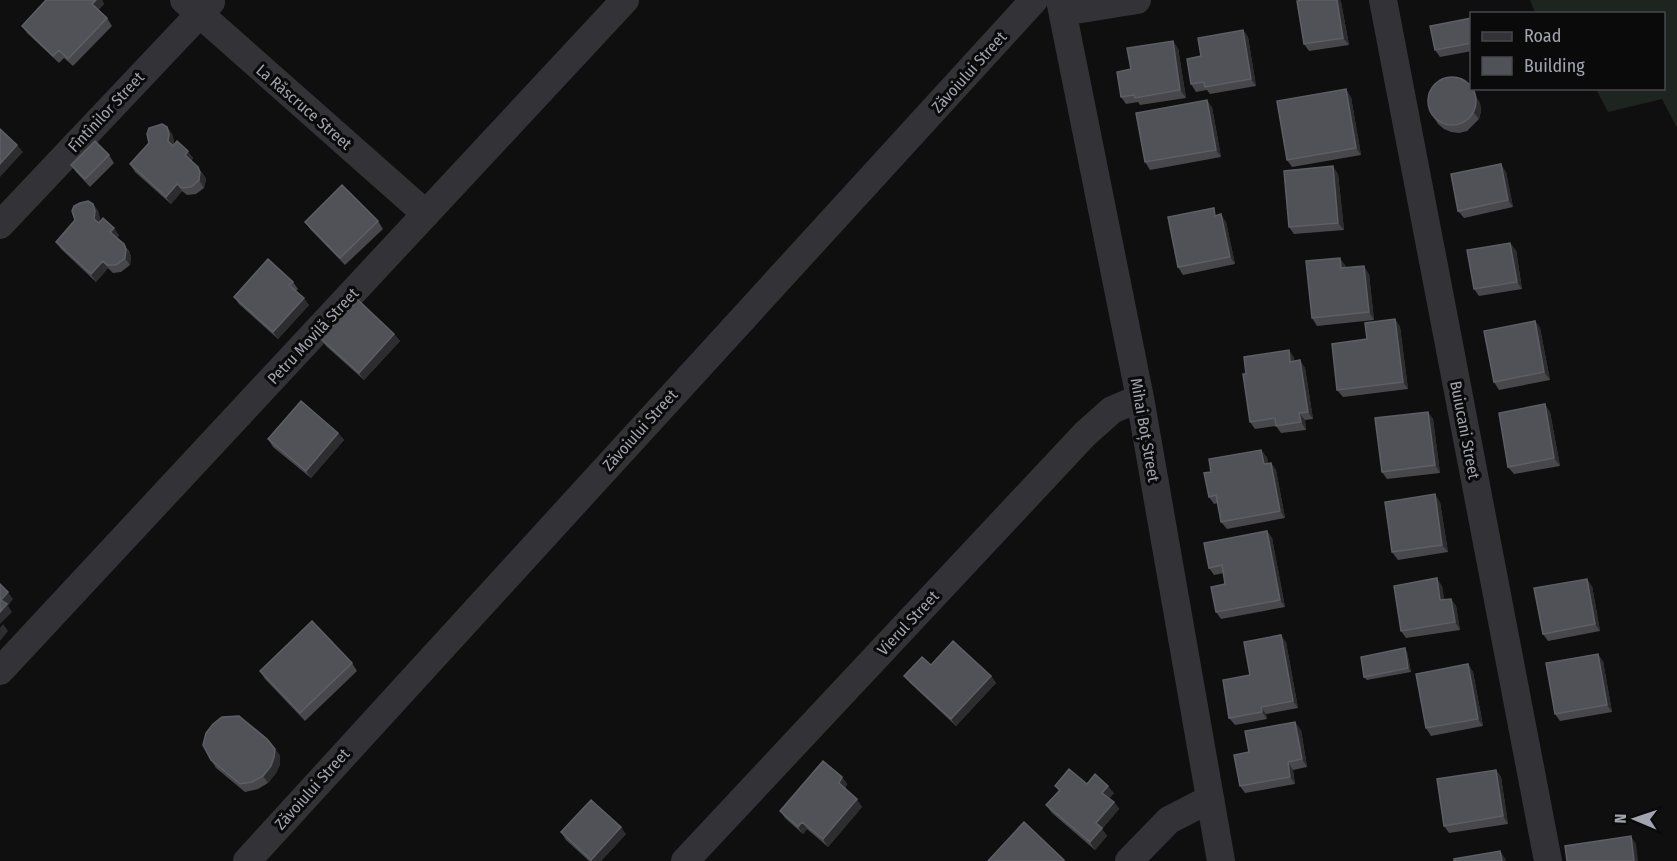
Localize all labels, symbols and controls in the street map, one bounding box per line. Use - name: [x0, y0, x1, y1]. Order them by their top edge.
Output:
- legend: [1470, 12, 1665, 90]
- text: Road: [1524, 25, 1561, 47]
- street label: Zăvoiului Street: [928, 27, 1011, 116]
- text: Building: [1524, 55, 1585, 77]
- street label: La Răscruce Street: [252, 60, 356, 154]
- street label: Fîntînilor Street: [64, 67, 148, 156]
- street label: Petru Movilă Street: [264, 283, 363, 388]
- street label: Mihai Boț Street: [1126, 377, 1164, 484]
- street label: Buiucani Street: [1446, 379, 1484, 481]
- street label: Zăvoiului Street: [599, 385, 682, 474]
- street label: Vierul Street: [873, 586, 943, 659]
- street label: Zăvoiului Street: [271, 744, 354, 833]
- north arrow: [1605, 789, 1665, 849]
- text: N: [1611, 813, 1630, 824]

